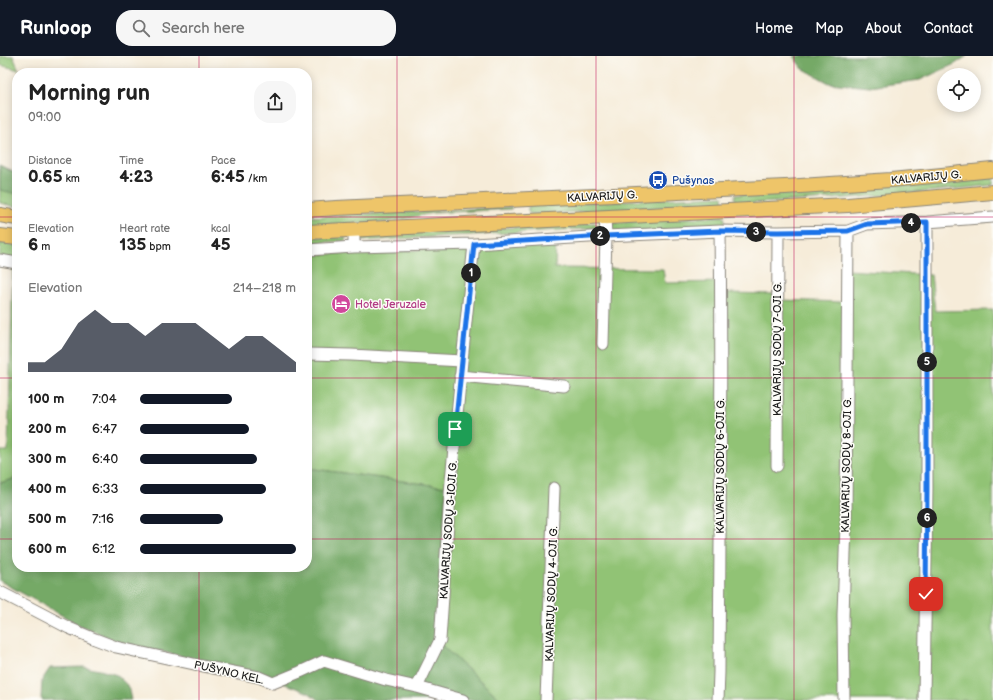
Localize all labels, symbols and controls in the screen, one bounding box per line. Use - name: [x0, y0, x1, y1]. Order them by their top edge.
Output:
- search box: [116, 10, 396, 46]
- text: Runloop: [20, 17, 92, 40]
- icon: search: [130, 17, 152, 39]
- text: Search here: [162, 19, 245, 38]
- text: Home: [755, 20, 793, 37]
- text: Map: [815, 20, 843, 37]
- text: About: [865, 20, 902, 37]
- text: Contact: [924, 20, 973, 37]
- map controls: [937, 68, 981, 112]
- button: locate: [937, 68, 981, 112]
- text: Morning run: [28, 80, 150, 107]
- button: share: [254, 81, 296, 123]
- text: 09:00: [28, 109, 61, 125]
- text: Distance: [28, 154, 72, 167]
- text: Time: [119, 154, 144, 167]
- text: Pace: [211, 154, 236, 167]
- text: 0.65: [28, 167, 62, 187]
- text: 4:23: [119, 167, 153, 187]
- text: 6:45: [211, 167, 245, 187]
- street label: KALVARIJŲ G.: [890, 168, 962, 187]
- bus stop icon: Pušynas: [647, 169, 669, 191]
- text: km: [62, 172, 80, 185]
- text: /km: [245, 172, 267, 185]
- place label: Pušynas: [672, 174, 715, 187]
- street label: KALVARIJŲ G.: [567, 188, 637, 205]
- pin: 4: [901, 213, 921, 233]
- text: 4: [908, 216, 914, 229]
- text: Elevation: [28, 222, 74, 235]
- text: Heart rate: [119, 222, 170, 235]
- text: kcal: [211, 222, 230, 235]
- pin: 3: [746, 222, 766, 242]
- text: 3: [753, 225, 759, 238]
- pin: 2: [590, 226, 610, 246]
- text: 2: [597, 229, 603, 242]
- text: 6: [28, 235, 38, 255]
- text: 135: [119, 235, 146, 255]
- text: 45: [211, 235, 230, 255]
- text: m: [38, 240, 50, 253]
- text: bpm: [146, 240, 171, 253]
- pin: 1: [461, 263, 481, 283]
- text: 1: [469, 266, 473, 279]
- text: Elevation: [28, 280, 82, 296]
- text: 214–218 m: [233, 280, 296, 296]
- street label: KALVARIJŲ SODŲ 7-OJI G.: [771, 282, 784, 416]
- hotel icon: Hotel Jeruzale: [330, 293, 352, 315]
- place label: Hotel Jeruzale: [355, 298, 426, 311]
- pin: 5: [917, 352, 937, 372]
- text: 5: [924, 355, 930, 368]
- text: 100 m: [28, 391, 64, 407]
- text: 7:04: [92, 391, 117, 407]
- street label: KALVARIJŲ SODŲ 8-OJI G.: [839, 397, 854, 533]
- street label: KALVARIJŲ SODŲ 6-OJI G.: [714, 398, 727, 534]
- pin: [438, 412, 472, 446]
- icon: arrive: [444, 418, 466, 440]
- text: 200 m: [28, 421, 66, 437]
- text: 6:47: [92, 421, 117, 437]
- text: 300 m: [28, 451, 66, 467]
- text: 6:40: [92, 451, 118, 467]
- street label: KALVARIJŲ SODŲ 3-IOJI G.: [437, 460, 460, 600]
- text: 400 m: [28, 481, 66, 497]
- text: 6:33: [92, 481, 119, 497]
- pin: 6: [917, 508, 937, 528]
- text: 500 m: [28, 511, 66, 527]
- text: 7:16: [92, 511, 114, 527]
- text: 6: [924, 511, 930, 524]
- street label: KALVARIJŲ SODŲ 4-OJI G.: [543, 526, 560, 662]
- text: 600 m: [28, 541, 67, 557]
- text: 6:12: [92, 541, 115, 557]
- pin: [909, 577, 943, 611]
- icon: check: [915, 583, 937, 605]
- street label: PUŠYNO KEL.: [193, 657, 265, 687]

